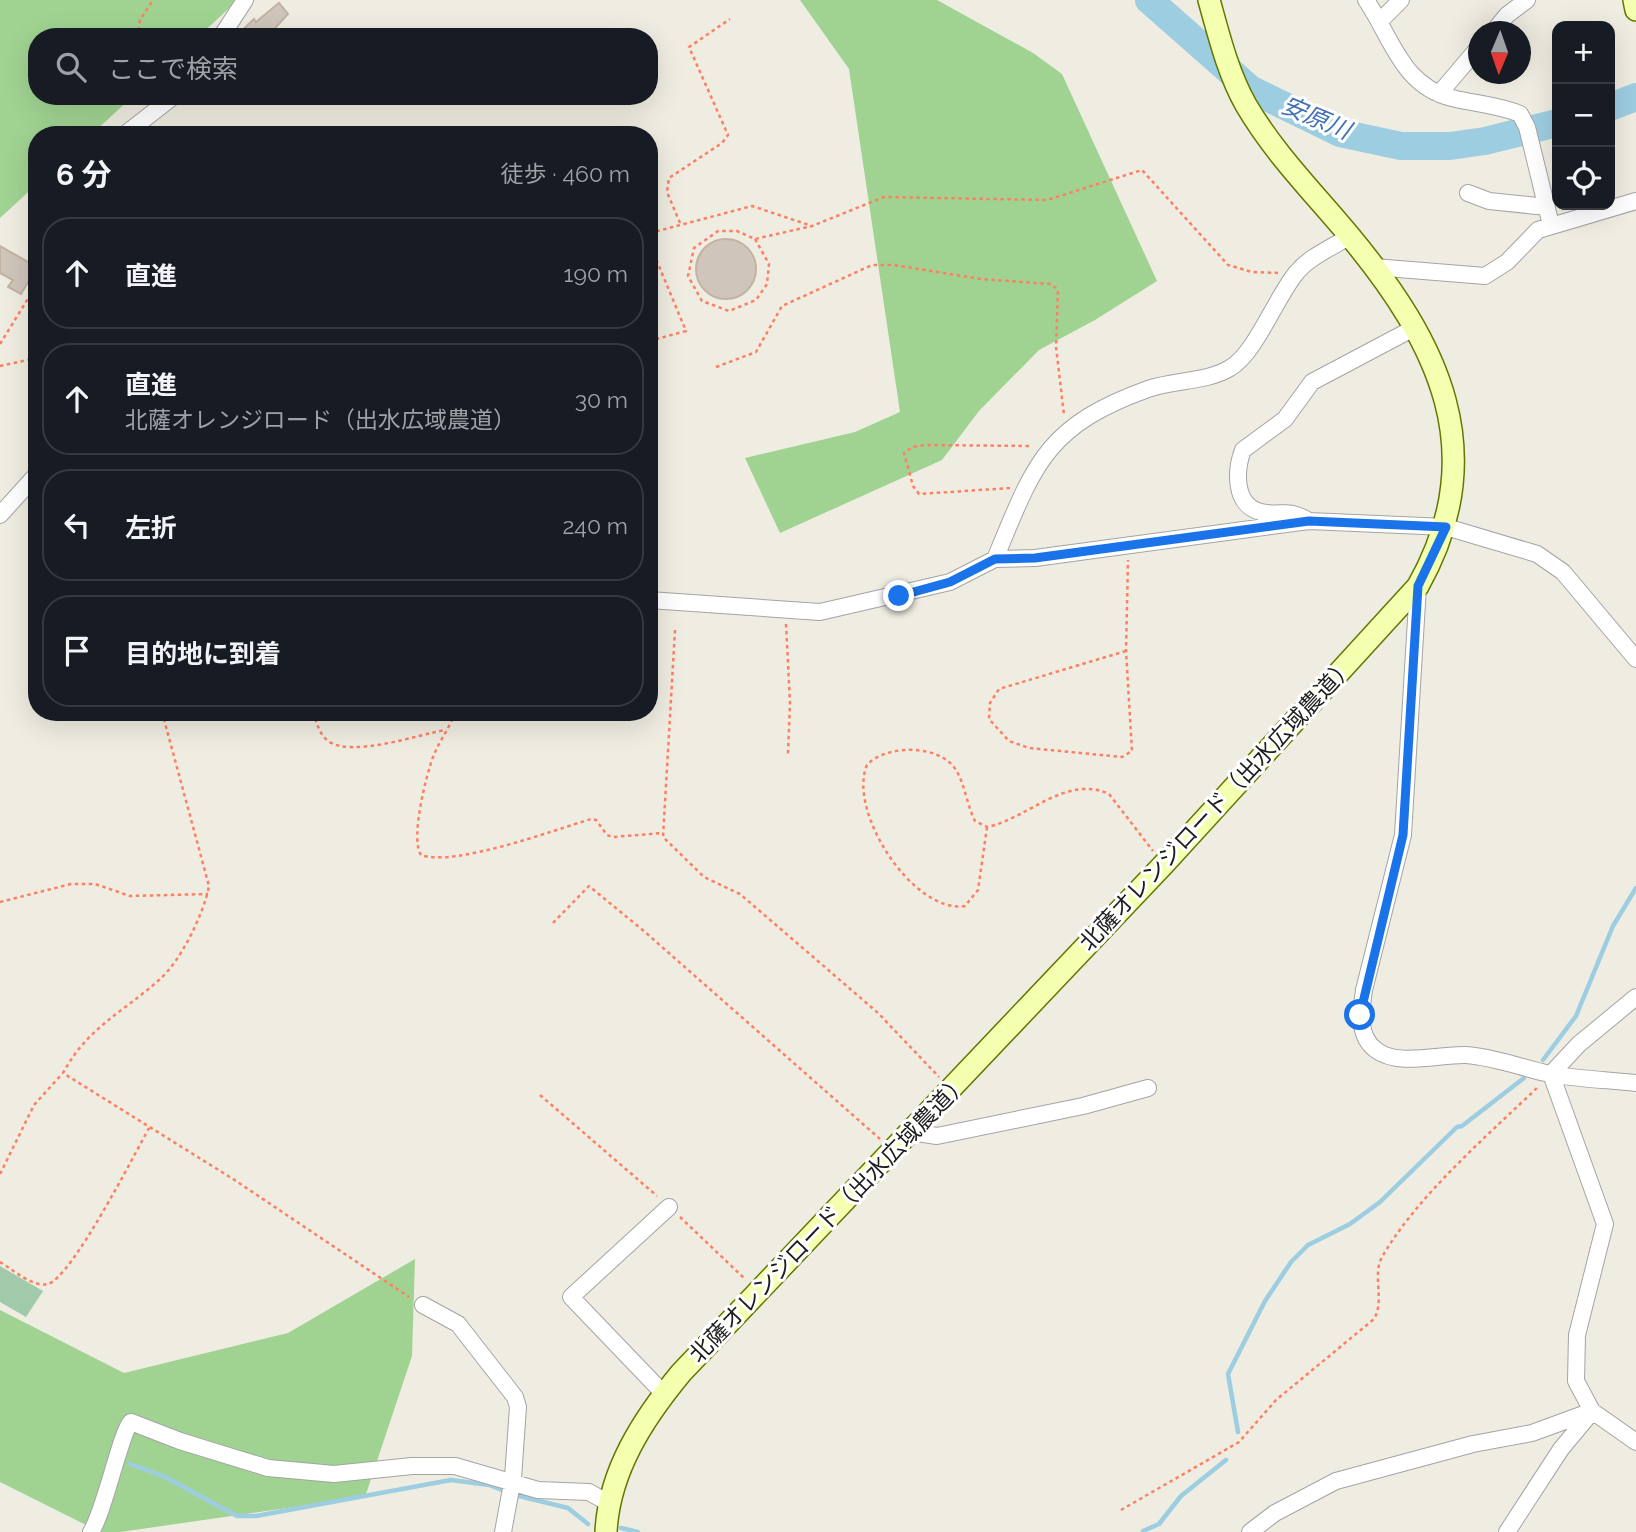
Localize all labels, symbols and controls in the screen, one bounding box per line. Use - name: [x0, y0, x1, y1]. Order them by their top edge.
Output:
- north arrow: [1468, 21, 1531, 84]
- map controls: [1552, 21, 1615, 210]
- button: +: [1552, 21, 1615, 84]
- search box: [28, 28, 658, 105]
- icon: search: [52, 48, 90, 86]
- text: ここで検索: [108, 54, 238, 84]
- button: −: [1552, 84, 1615, 147]
- water label: 安原川: [1277, 90, 1358, 146]
- button: locate: [1552, 147, 1615, 210]
- text: 6 分: [56, 157, 111, 192]
- text: 徒歩 · 460 m: [500, 160, 630, 187]
- icon: ahead: [58, 254, 96, 292]
- text: 190 m: [564, 260, 628, 287]
- text: 直進: [125, 261, 177, 291]
- text: 直進: [125, 370, 177, 400]
- icon: ahead: [58, 380, 96, 418]
- text: 30 m: [575, 386, 628, 413]
- text: 北薩オレンジロード（出水広域農道）: [125, 406, 516, 433]
- icon: left: [58, 506, 96, 544]
- text: 240 m: [562, 512, 628, 539]
- text: 左折: [125, 513, 177, 543]
- route end: [883, 580, 914, 611]
- icon: arrive: [58, 632, 96, 670]
- text: 目的地に到着: [125, 639, 281, 669]
- street label: 北薩オレンジロード（出水広域農道）: [1073, 651, 1360, 956]
- route start: [1344, 999, 1375, 1030]
- street label: 北薩オレンジロード（出水広域農道）: [683, 1068, 974, 1368]

